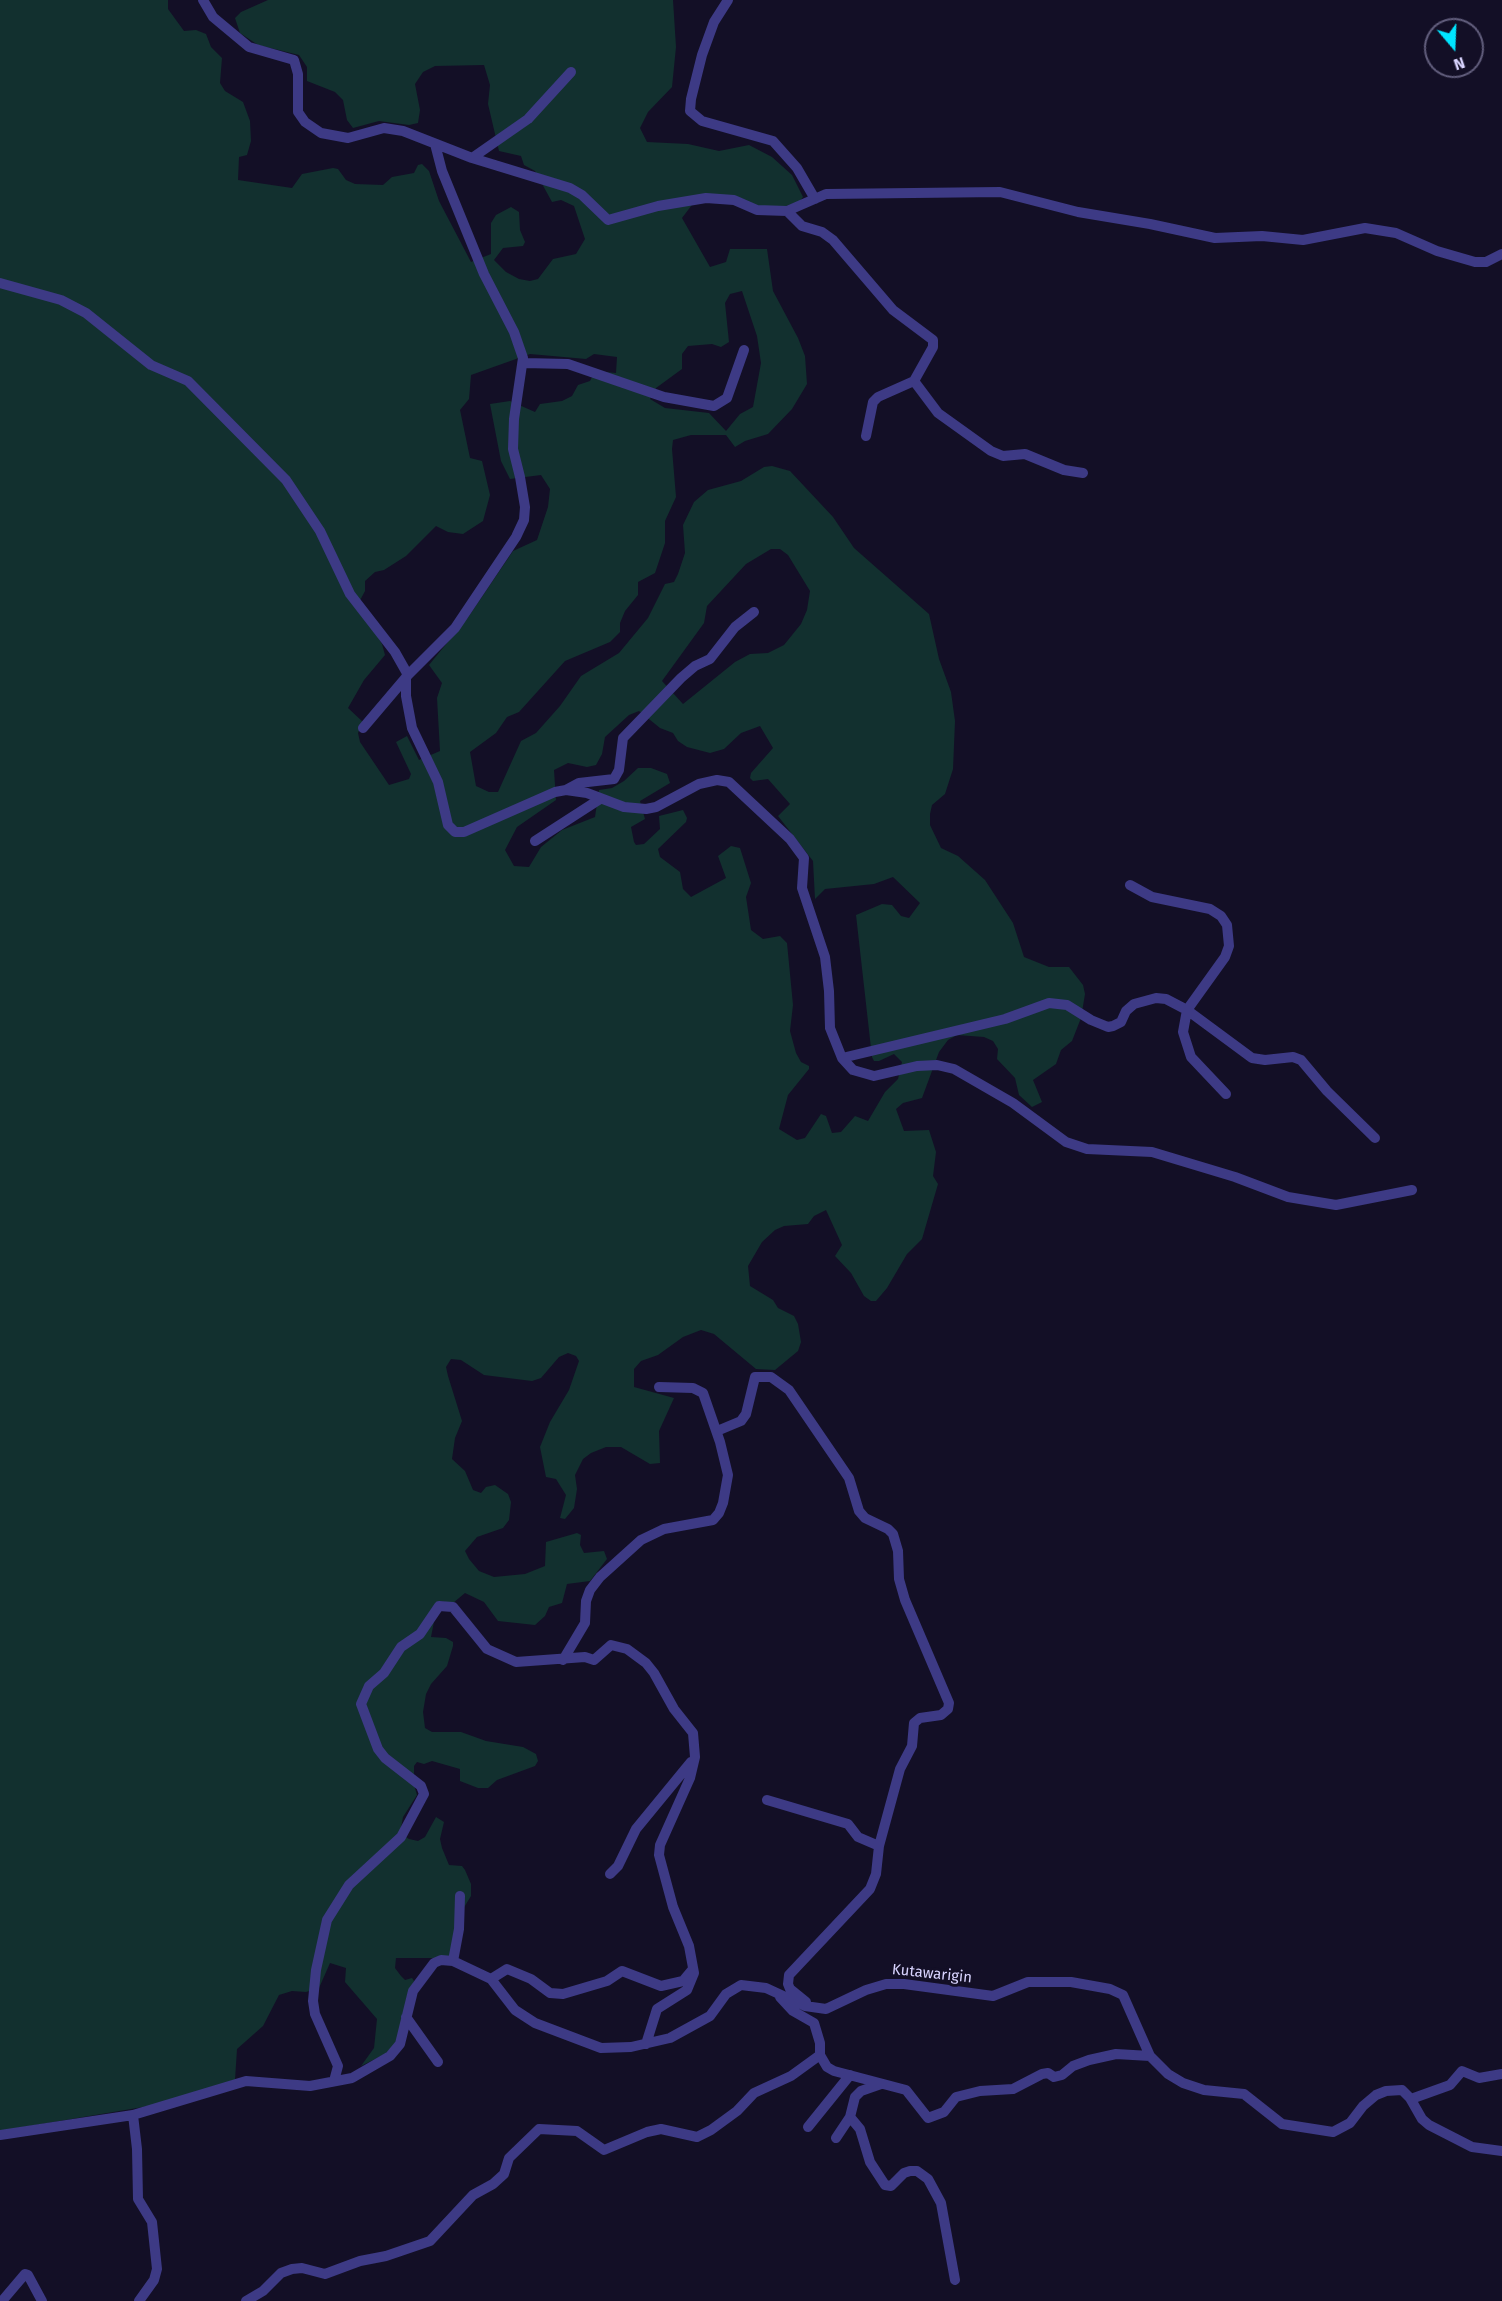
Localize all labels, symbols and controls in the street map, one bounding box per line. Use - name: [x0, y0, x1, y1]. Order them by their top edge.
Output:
- north arrow: [1424, 18, 1484, 78]
- text: N: [1451, 53, 1467, 74]
- street label: Kutawarigin: [891, 1961, 973, 1987]

